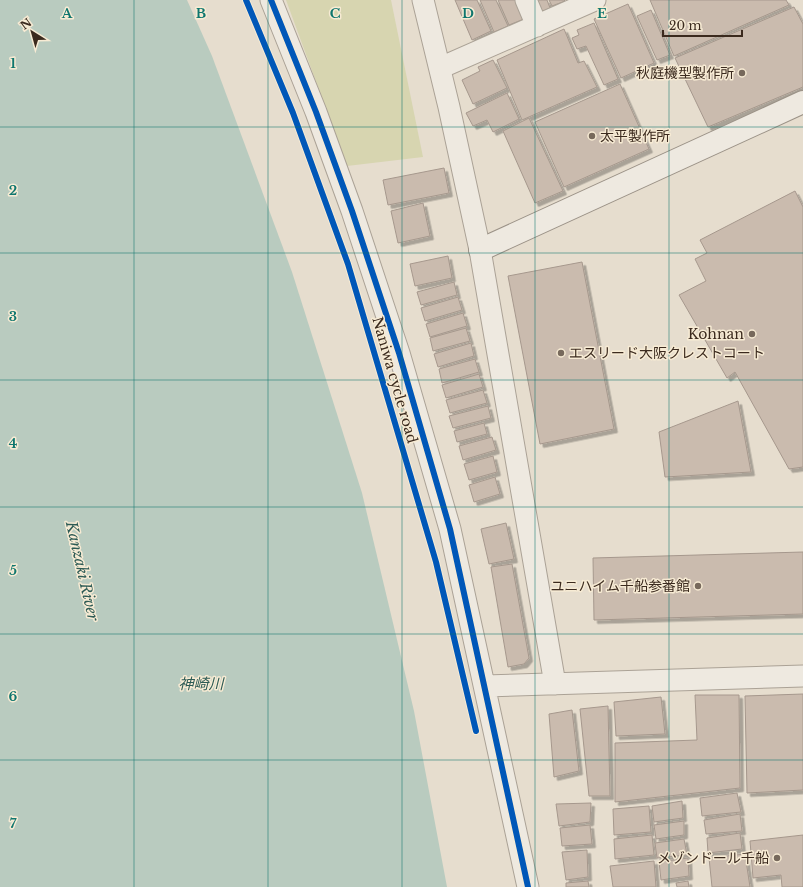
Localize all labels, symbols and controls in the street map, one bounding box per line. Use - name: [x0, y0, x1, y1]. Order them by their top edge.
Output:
- text: A: [61, 5, 73, 22]
- text: B: [196, 5, 206, 22]
- text: C: [330, 5, 341, 22]
- text: D: [462, 5, 474, 22]
- text: E: [597, 5, 607, 22]
- north arrow: [12, 12, 52, 52]
- scale bar: [663, 12, 742, 38]
- text: N: [18, 15, 35, 33]
- text: 20 m: [669, 18, 701, 33]
- text: 1: [10, 55, 16, 72]
- place label: 秋庭機型製作所: [636, 64, 734, 82]
- marker: 秋庭機型製作所: [737, 68, 747, 78]
- place label: 太平製作所: [600, 127, 670, 145]
- marker: 太平製作所: [587, 131, 597, 141]
- text: 2: [9, 182, 17, 199]
- text: 3: [9, 308, 17, 325]
- street label: Naniwa cycle road: [368, 315, 422, 446]
- place label: Kohnan: [688, 325, 744, 343]
- marker: Kohnan: [747, 329, 757, 339]
- place label: エスリード大阪クレストコート: [569, 344, 765, 362]
- marker: エスリード大阪クレストコート: [556, 348, 566, 358]
- text: 4: [9, 435, 18, 452]
- water label: Kanzaki River: [62, 518, 103, 624]
- text: 5: [9, 562, 17, 579]
- place label: ユニハイム千船参番館: [551, 577, 690, 595]
- marker: ユニハイム千船参番館: [693, 581, 703, 591]
- water label: 神崎川: [178, 674, 225, 693]
- text: 6: [9, 688, 18, 705]
- text: 7: [10, 815, 17, 832]
- place label: メゾンドール千船: [657, 849, 769, 867]
- marker: メゾンドール千船: [772, 853, 782, 863]

